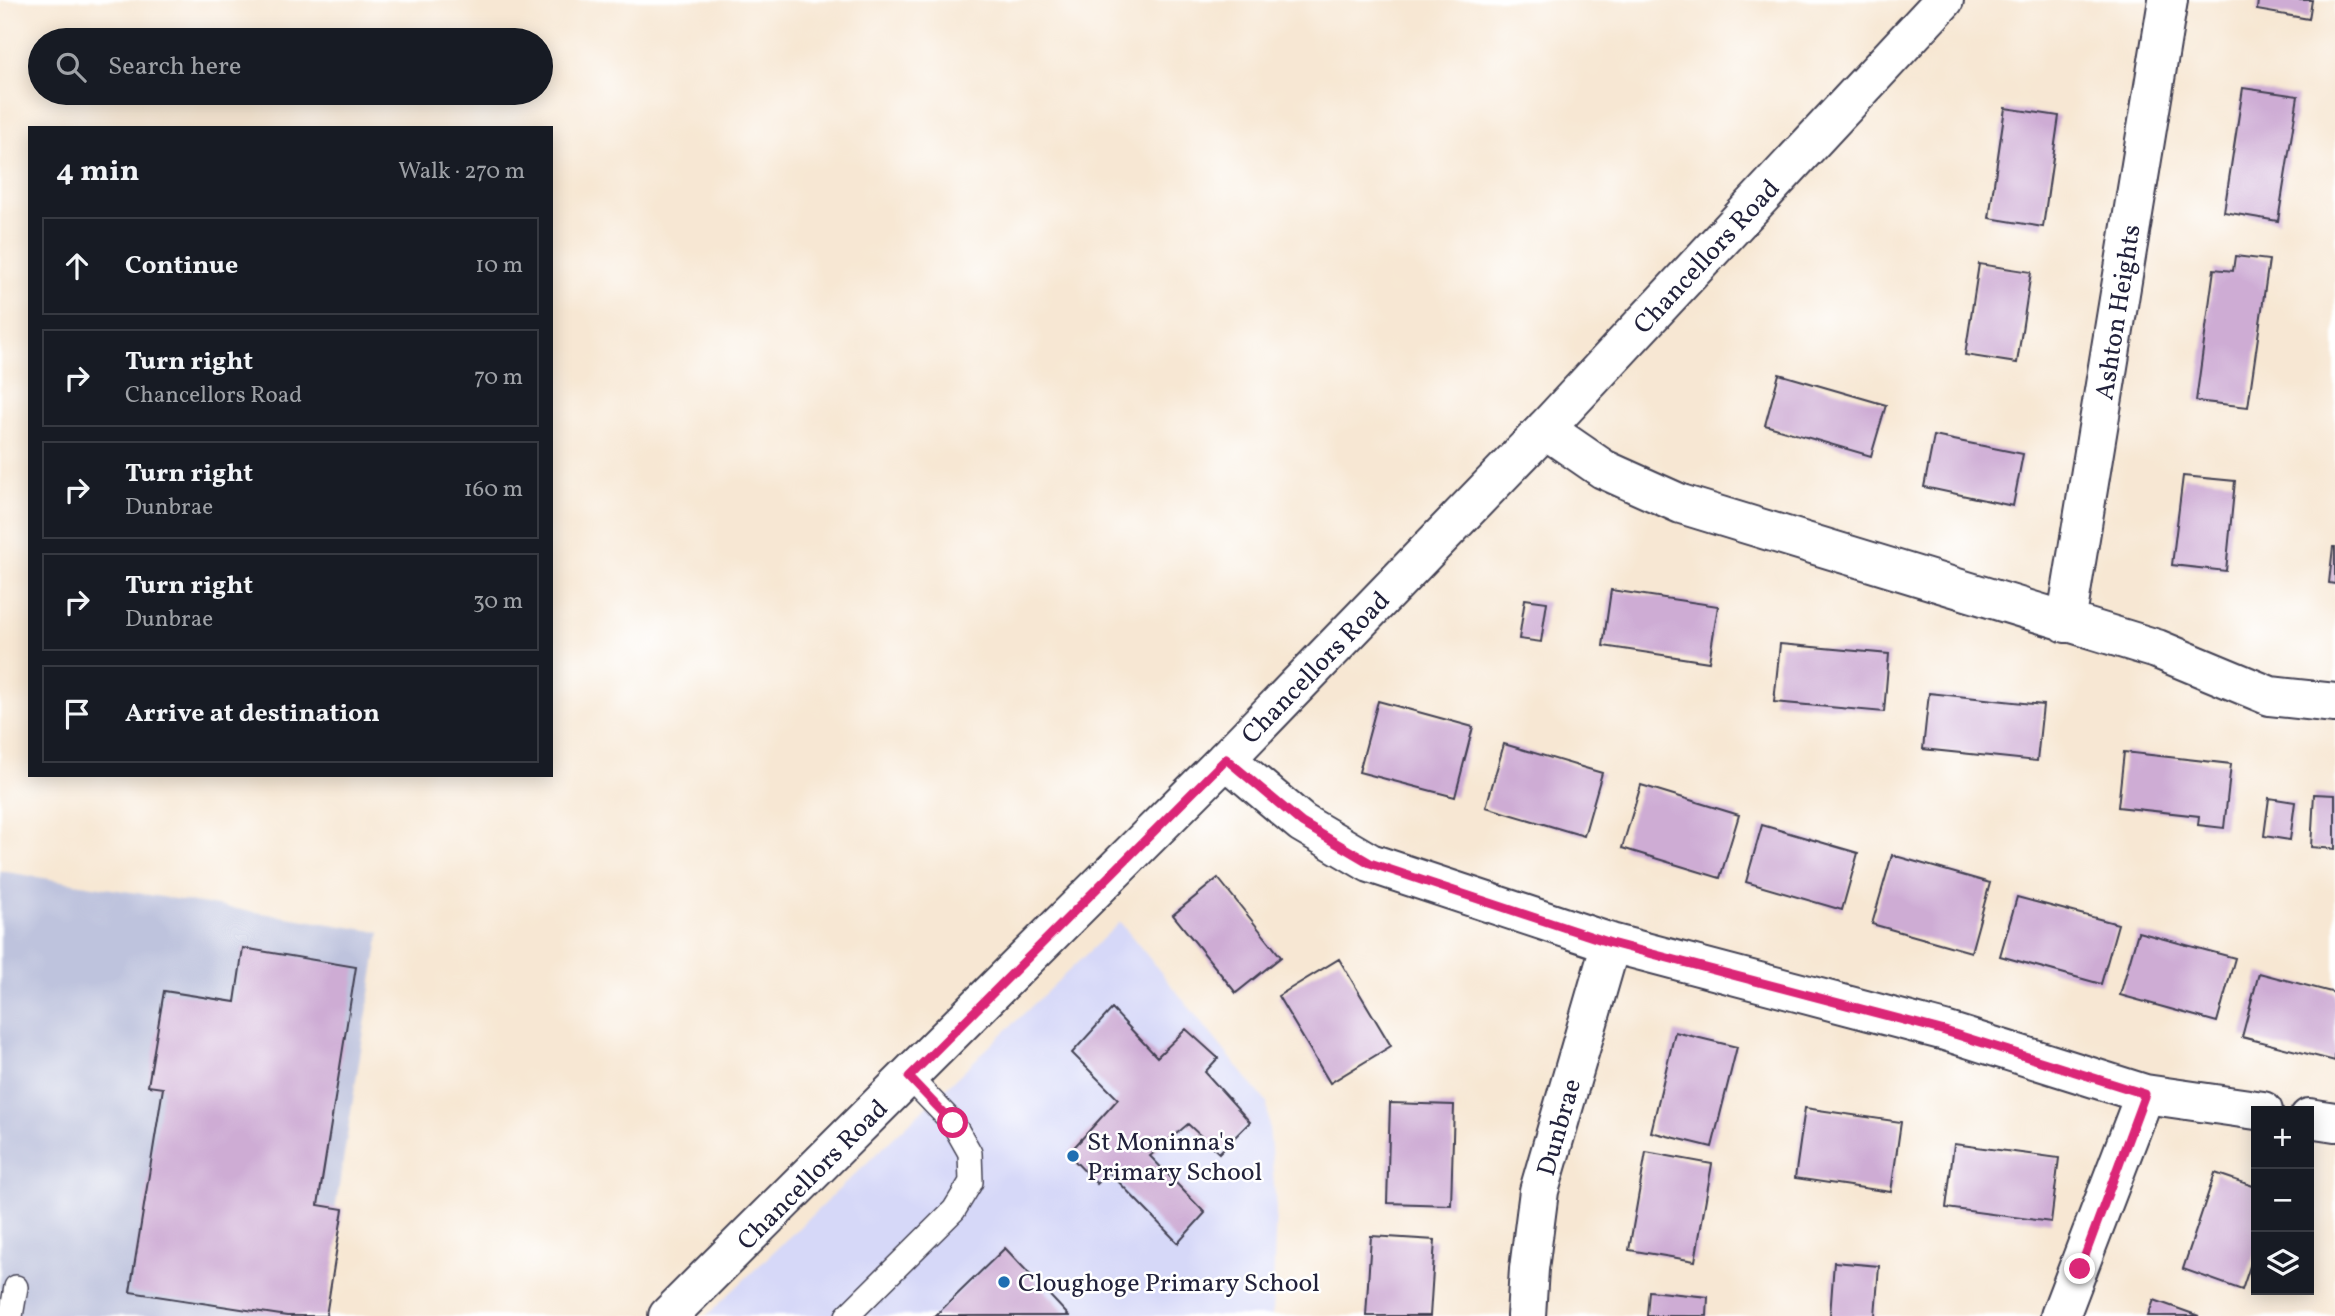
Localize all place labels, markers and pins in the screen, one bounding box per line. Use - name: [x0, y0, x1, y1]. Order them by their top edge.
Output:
- place label: St Moninna's Primary School: [1087, 1125, 1262, 1191]
- marker: St Moninna's Primary School: [1065, 1148, 1081, 1164]
- place label: Cloughoge Primary School: [1018, 1266, 1320, 1302]
- marker: Cloughoge Primary School: [996, 1274, 1012, 1290]

